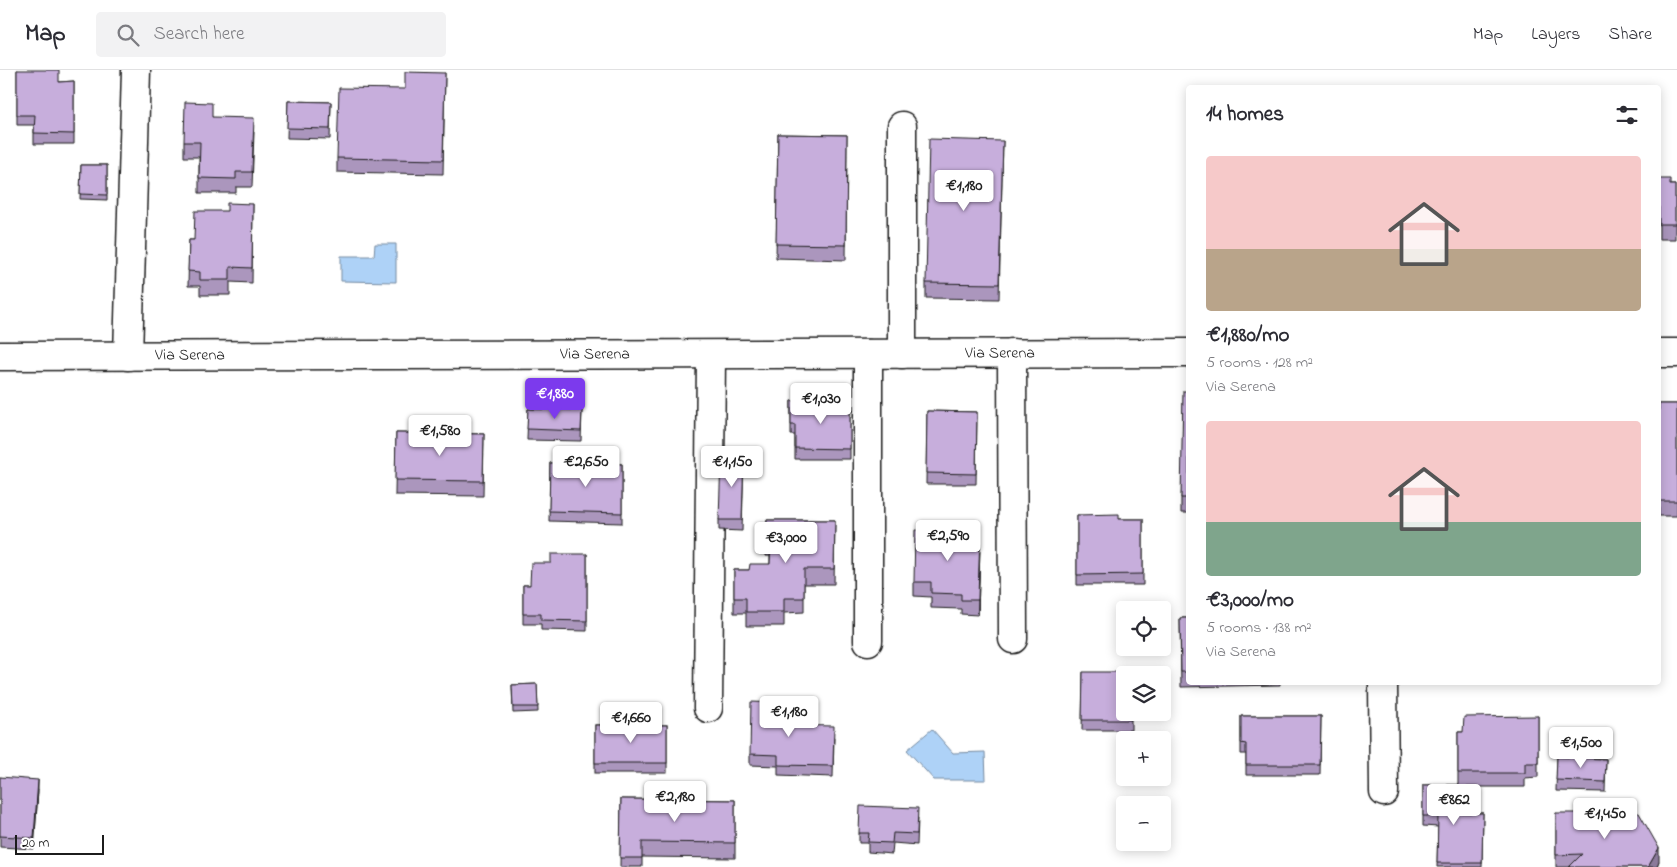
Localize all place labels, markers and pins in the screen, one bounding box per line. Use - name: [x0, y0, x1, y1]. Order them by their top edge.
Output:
- pin: €1,180: [923, 170, 1005, 212]
- pin: €1,880: [514, 378, 596, 420]
- pin: €1,030: [780, 382, 862, 425]
- pin: €1,580: [399, 414, 481, 457]
- pin: €2,650: [545, 446, 627, 488]
- pin: €1,150: [691, 446, 773, 488]
- pin: €2,590: [907, 520, 989, 562]
- pin: €3,000: [745, 522, 827, 564]
- pin: €1,180: [748, 696, 830, 738]
- pin: €1,660: [590, 702, 672, 744]
- pin: €1,500: [1540, 726, 1622, 769]
- pin: €2,180: [634, 780, 716, 823]
- pin: €862: [1424, 784, 1484, 826]
- pin: €1,450: [1564, 798, 1646, 840]

